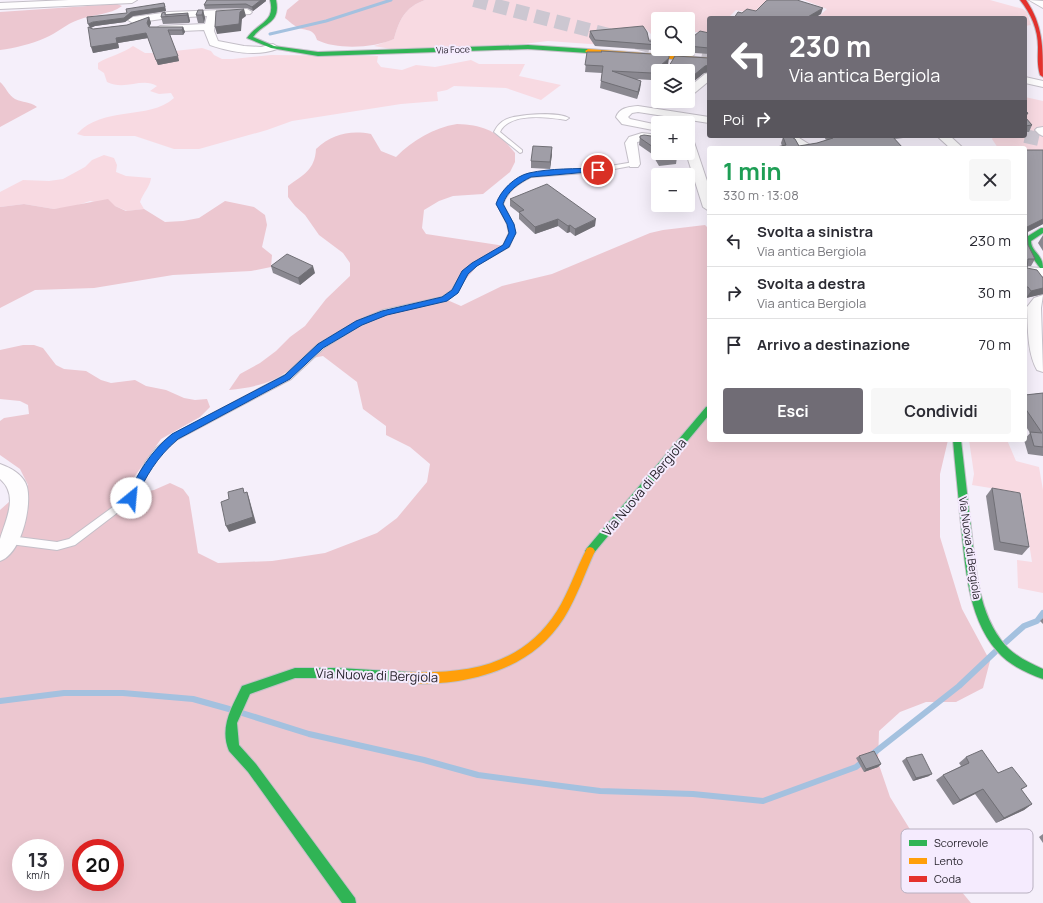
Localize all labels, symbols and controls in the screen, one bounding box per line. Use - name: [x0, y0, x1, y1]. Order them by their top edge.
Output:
- map controls: [651, 12, 695, 212]
- button: search: [651, 12, 695, 56]
- text: 230 m: [789, 27, 871, 65]
- icon: left: [723, 32, 775, 84]
- street label: Via Foce: [436, 42, 470, 57]
- text: Via antica Bergiola: [789, 63, 940, 87]
- button: layers: [651, 64, 695, 108]
- icon: right: [752, 108, 774, 130]
- text: Poi: [723, 109, 744, 130]
- button: +: [651, 116, 695, 160]
- pin: [581, 153, 615, 187]
- text: 1 min: [723, 154, 782, 187]
- icon: arrive: [587, 159, 609, 181]
- button: close: [969, 159, 1011, 201]
- button: −: [651, 168, 695, 212]
- text: 330 m · 13:08: [723, 186, 799, 204]
- text: Svolta a sinistra: [757, 221, 873, 242]
- icon: left: [723, 230, 745, 252]
- text: 230 m: [969, 230, 1011, 251]
- text: Via antica Bergiola: [757, 242, 866, 260]
- text: Svolta a destra: [757, 273, 865, 294]
- icon: right: [723, 282, 745, 304]
- text: 30 m: [978, 282, 1011, 303]
- text: Via antica Bergiola: [757, 294, 866, 312]
- icon: arrive: [723, 334, 745, 356]
- text: Arrivo a destinazione: [757, 334, 910, 355]
- text: 70 m: [979, 334, 1011, 355]
- button: Esci: [723, 388, 863, 434]
- button: Condividi: [871, 388, 1011, 434]
- street label: Via Nuova di Bergiola: [598, 434, 690, 540]
- position arrow: [110, 477, 152, 519]
- street label: Via Nuova di Bergiola: [956, 496, 985, 600]
- street label: Via Nuova di Bergiola: [315, 664, 439, 686]
- legend: [901, 829, 1033, 893]
- text: Scorrevole: [934, 835, 989, 850]
- speed limit sign: 20: [72, 839, 124, 891]
- text: 13: [28, 846, 48, 873]
- text: Lento: [934, 853, 964, 868]
- text: km/h: [26, 868, 50, 882]
- text: Coda: [934, 871, 961, 886]

